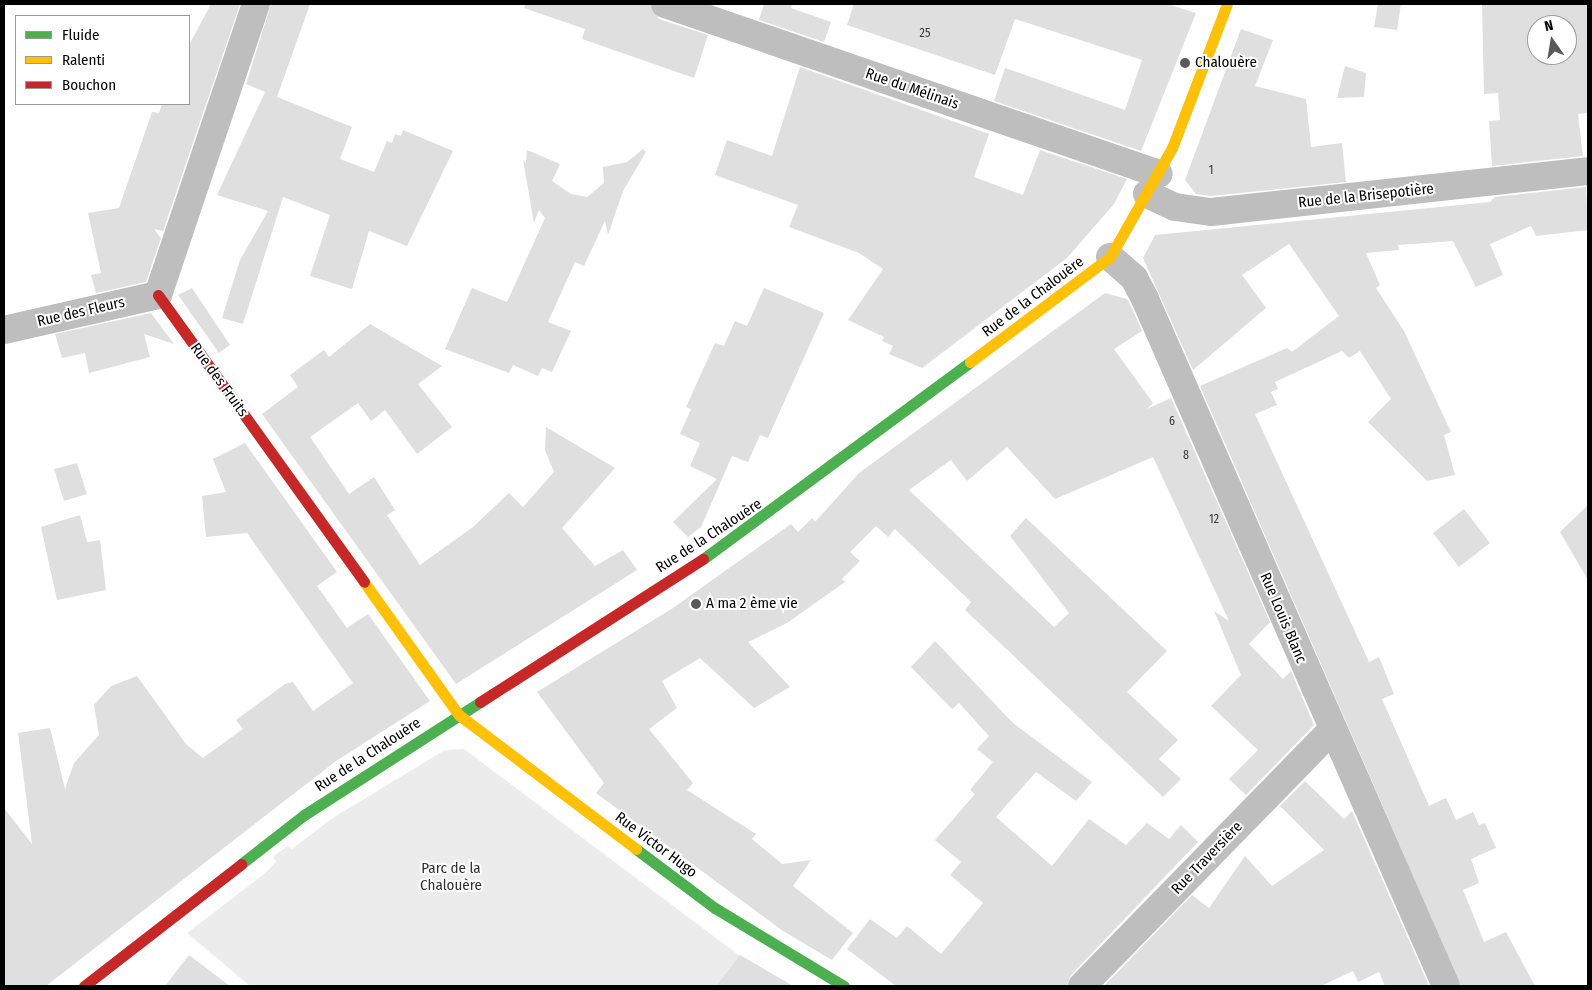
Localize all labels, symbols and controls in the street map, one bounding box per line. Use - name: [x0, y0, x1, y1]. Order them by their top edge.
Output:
- legend: [15, 15, 190, 105]
- north arrow: [1527, 15, 1577, 65]
- text: N: [1543, 17, 1555, 35]
- text: Fluide: [62, 26, 99, 44]
- house number: 25: [920, 27, 930, 41]
- text: Ralenti: [62, 51, 105, 69]
- place label: Chalouère: [1195, 54, 1257, 72]
- marker: Chalouère: [1179, 57, 1191, 69]
- street label: Rue du Mélinais: [863, 65, 961, 113]
- text: Bouchon: [62, 76, 116, 94]
- house number: 1: [1209, 164, 1213, 178]
- street label: Rue de la Brisepotière: [1297, 180, 1435, 212]
- street label: Rue de la Chalouère: [979, 253, 1087, 341]
- street label: Rue des Fleurs: [35, 293, 127, 331]
- street label: Rue des Fruits: [186, 340, 252, 420]
- house number: 6: [1169, 415, 1175, 429]
- house number: 8: [1183, 449, 1189, 463]
- street label: Rue de la Chalouère: [653, 495, 765, 577]
- house number: 12: [1209, 513, 1219, 527]
- street label: Rue Louis Blanc: [1256, 570, 1310, 666]
- place label: A ma 2 ème vie: [706, 595, 798, 613]
- marker: A ma 2 ème vie: [690, 598, 702, 610]
- street label: Rue de la Chalouère: [312, 714, 424, 796]
- street label: Rue Victor Hugo: [612, 808, 700, 882]
- street label: Rue Traversière: [1168, 818, 1246, 898]
- park label: Parc de la Chalouère: [420, 859, 482, 894]

